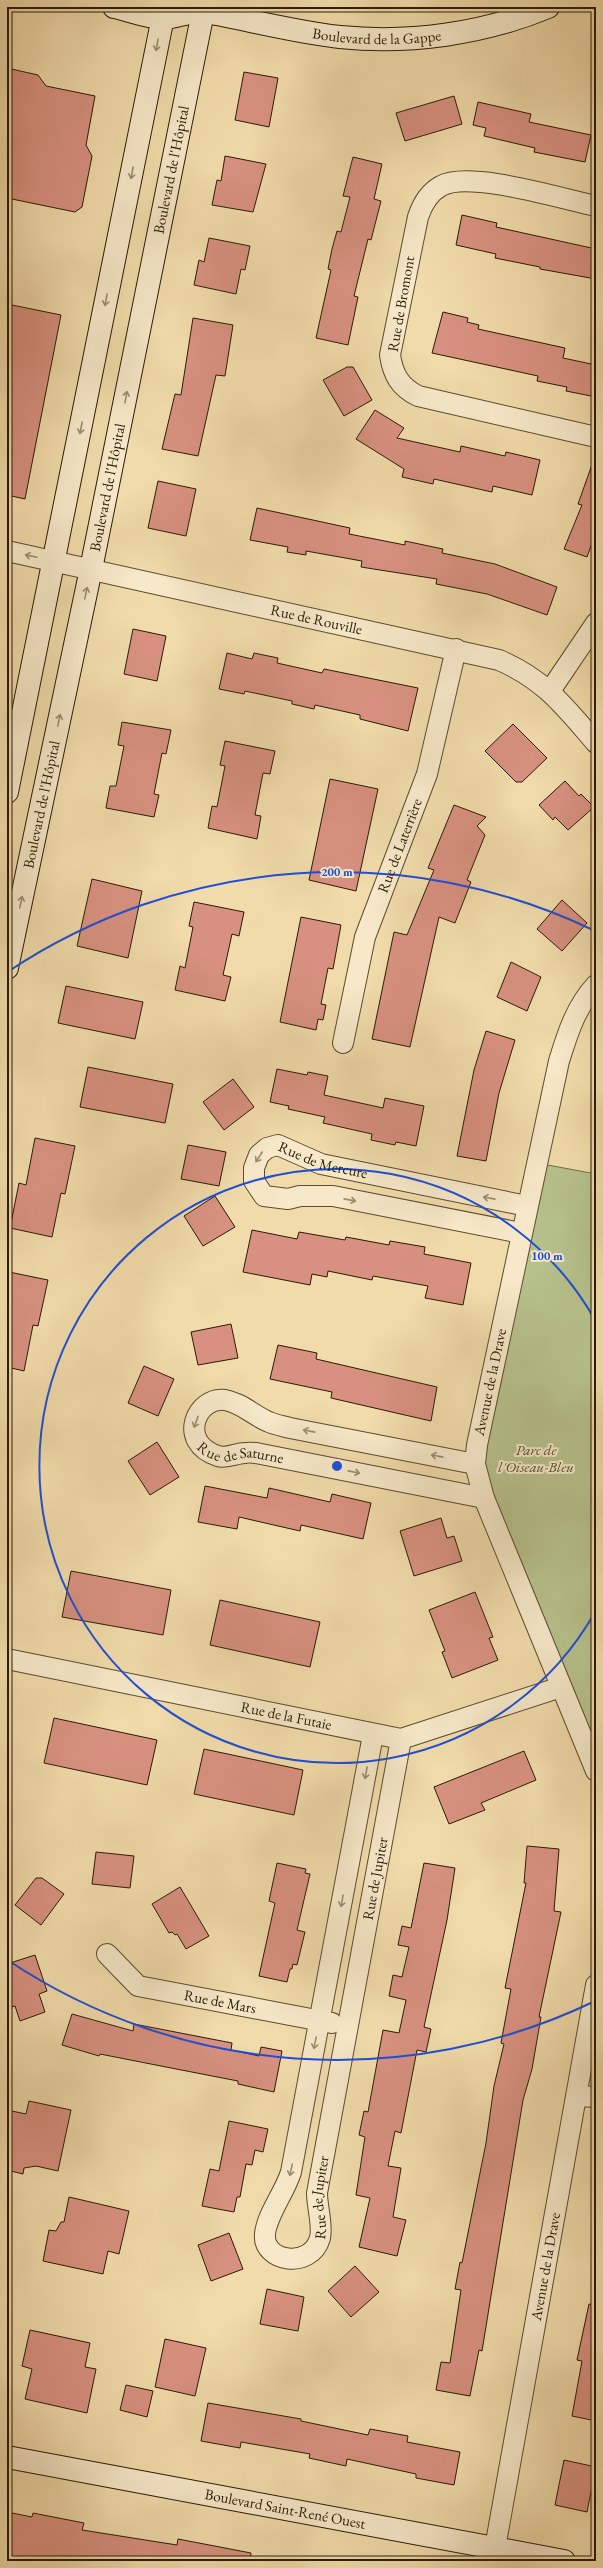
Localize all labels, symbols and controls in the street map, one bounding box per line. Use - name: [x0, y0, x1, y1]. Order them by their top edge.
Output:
- street label: Boulevard de la Gappe: [311, 23, 442, 48]
- one-way arrow: [153, 38, 161, 51]
- street label: Boulevard de l'Hôpital: [149, 104, 193, 235]
- one-way arrow: [127, 166, 135, 179]
- street label: Rue de Bromont: [383, 254, 418, 353]
- one-way arrow: [102, 293, 110, 306]
- one-way arrow: [122, 391, 130, 404]
- one-way arrow: [76, 421, 84, 434]
- street label: Boulevard de l'Hôpital: [85, 421, 129, 553]
- one-way arrow: [24, 552, 37, 560]
- one-way arrow: [82, 587, 90, 600]
- street label: Rue de Rouville: [269, 600, 364, 638]
- one-way arrow: [56, 714, 64, 727]
- street label: Boulevard de l'Hôpital: [18, 738, 64, 870]
- street label: Rue de Laterrière: [373, 795, 426, 895]
- text: 200 m: [321, 864, 353, 880]
- one-way arrow: [17, 896, 25, 909]
- street label: Rue de Mercure: [276, 1136, 369, 1182]
- one-way arrow: [255, 1152, 264, 1163]
- one-way arrow: [483, 1194, 496, 1202]
- one-way arrow: [343, 1196, 356, 1204]
- text: 100 m: [531, 1248, 563, 1264]
- street label: Avenue de la Drave: [469, 1326, 510, 1438]
- one-way arrow: [192, 1415, 200, 1427]
- one-way arrow: [303, 1427, 316, 1435]
- street label: Rue de Saturne: [193, 1437, 285, 1467]
- park label: Parc de l'Oiseau-Bleu: [498, 1440, 574, 1476]
- one-way arrow: [431, 1452, 444, 1460]
- centre of rings: [330, 1459, 344, 1473]
- one-way arrow: [348, 1469, 361, 1477]
- street label: Rue de la Futaie: [239, 1697, 334, 1734]
- one-way arrow: [362, 1767, 370, 1780]
- street label: Rue de Jupiter: [358, 1835, 392, 1922]
- one-way arrow: [338, 1894, 346, 1907]
- street label: Rue de Mars: [182, 1985, 258, 2017]
- one-way arrow: [311, 2036, 319, 2049]
- street label: Rue de Jupiter: [306, 2154, 333, 2240]
- one-way arrow: [286, 2164, 294, 2177]
- street label: Avenue de la Drave: [526, 2211, 564, 2323]
- street label: Boulevard Saint-René Ouest: [203, 2484, 368, 2533]

